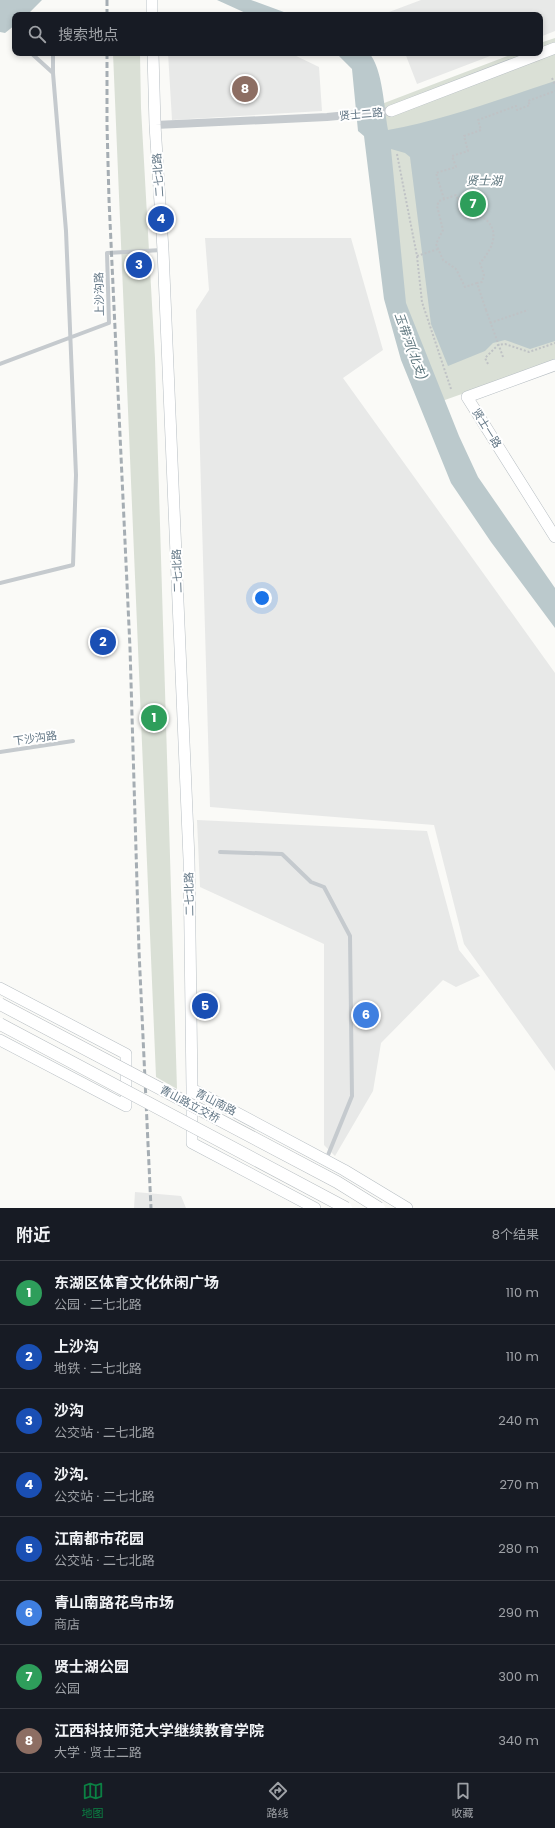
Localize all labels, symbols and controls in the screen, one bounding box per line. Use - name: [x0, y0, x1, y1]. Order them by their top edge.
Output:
- search box: [12, 12, 543, 56]
- icon: search: [26, 23, 48, 45]
- text: 搜索地点: [58, 24, 118, 45]
- pin: 8: [232, 74, 258, 104]
- street label: 贤士二路: [338, 104, 384, 124]
- street label: 二七北路: [148, 152, 168, 198]
- water label: 贤士湖: [466, 172, 504, 189]
- pin: 7: [460, 189, 486, 219]
- pin: 4: [148, 204, 174, 234]
- pin: 3: [126, 250, 152, 280]
- street label: 上沙沟路: [91, 272, 107, 316]
- water label: 玉带河(北支): [391, 310, 431, 382]
- street label: 贤士一路: [469, 405, 505, 451]
- street label: 二七北路: [168, 549, 186, 593]
- your location: [252, 588, 272, 608]
- pin: 2: [90, 627, 116, 657]
- pin: 1: [141, 703, 167, 733]
- street label: 下沙沟路: [12, 727, 58, 749]
- street label: 二七北路: [181, 872, 197, 916]
- pin: 5: [192, 991, 218, 1021]
- pin: 6: [353, 1000, 379, 1030]
- street label: 青山路立交桥: [157, 1081, 223, 1127]
- street label: 青山南路: [193, 1085, 239, 1119]
- text: 附近: [16, 1223, 50, 1247]
- text: 8个结果: [492, 1225, 539, 1244]
- text: 东湖区体育文化休闲广场: [54, 1272, 219, 1293]
- text: 1: [27, 1283, 31, 1302]
- text: 110 m: [506, 1283, 539, 1302]
- text: 公园 · 二七北路: [54, 1295, 142, 1314]
- text: 上沙沟: [54, 1336, 99, 1357]
- text: 2: [25, 1347, 33, 1366]
- text: 110 m: [506, 1347, 539, 1366]
- text: 地铁 · 二七北路: [54, 1359, 142, 1378]
- text: 沙沟: [54, 1400, 84, 1421]
- text: 3: [25, 1411, 33, 1430]
- text: 240 m: [498, 1411, 539, 1430]
- text: 公交站 · 二七北路: [54, 1423, 155, 1442]
- text: 沙沟.: [54, 1464, 88, 1485]
- text: 4: [25, 1475, 33, 1494]
- text: 270 m: [499, 1475, 539, 1494]
- text: 公交站 · 二七北路: [54, 1487, 155, 1506]
- text: 江南都市花园: [54, 1528, 144, 1549]
- text: 5: [25, 1539, 33, 1558]
- text: 280 m: [498, 1539, 539, 1558]
- text: 公交站 · 二七北路: [54, 1551, 155, 1570]
- text: 青山南路花鸟市场: [54, 1592, 174, 1613]
- text: 6: [25, 1603, 33, 1622]
- text: 290 m: [498, 1603, 539, 1622]
- text: 商店: [54, 1615, 80, 1634]
- text: 贤士湖公园: [54, 1656, 129, 1677]
- text: 7: [26, 1667, 32, 1686]
- text: 300 m: [498, 1667, 539, 1686]
- text: 公园: [54, 1679, 80, 1698]
- text: 江西科技师范大学继续教育学院: [54, 1720, 264, 1741]
- text: 8: [25, 1731, 33, 1750]
- text: 340 m: [498, 1731, 539, 1750]
- text: 大学 · 贤士二路: [54, 1743, 142, 1762]
- tab: 地图: [82, 1780, 104, 1822]
- tab: 路线: [267, 1780, 289, 1822]
- tab: 收藏: [452, 1780, 474, 1822]

